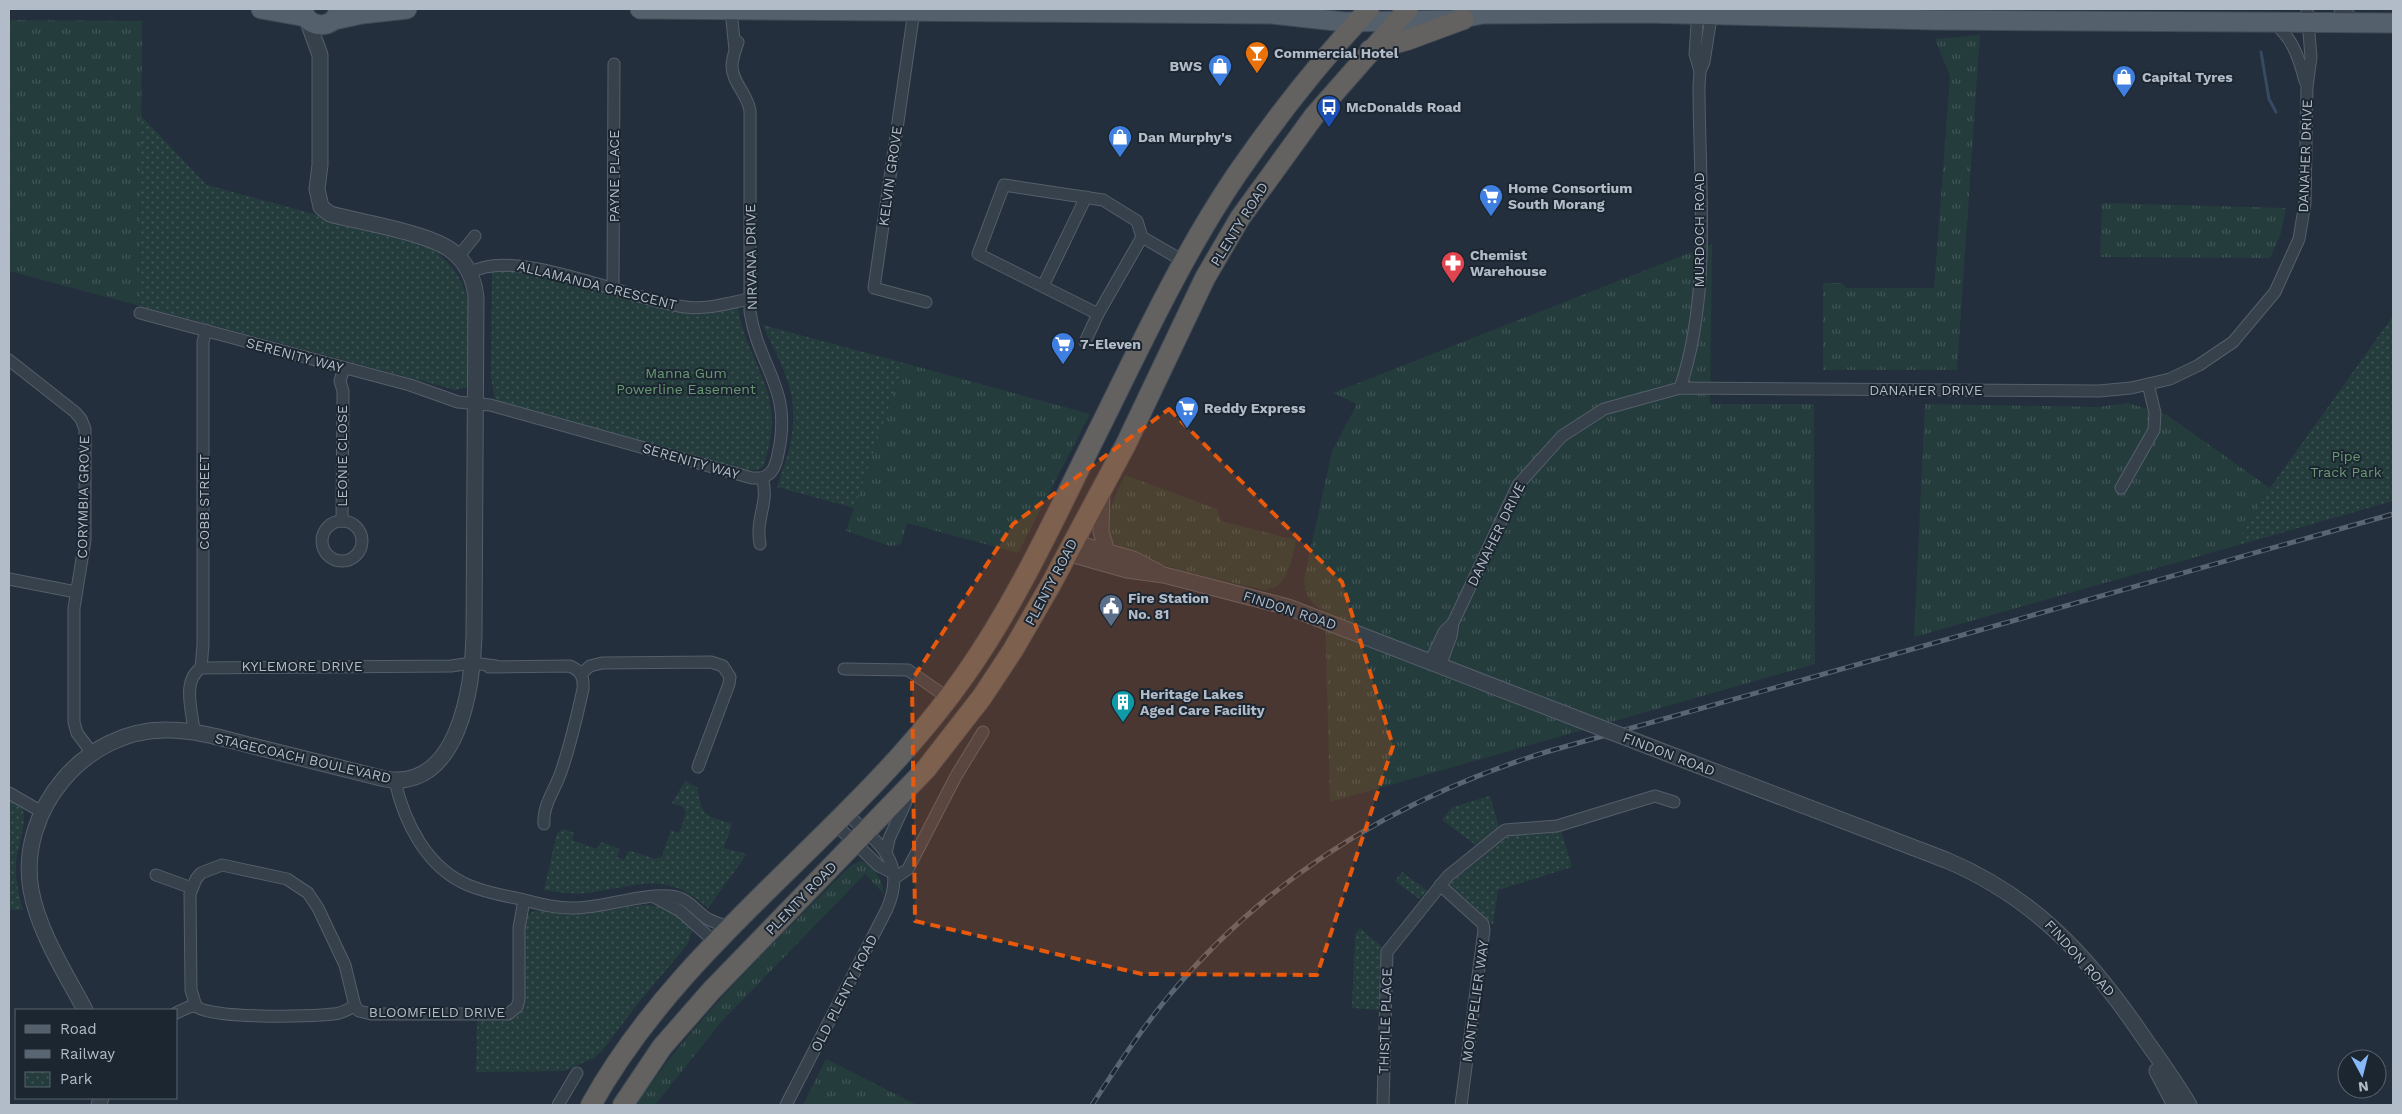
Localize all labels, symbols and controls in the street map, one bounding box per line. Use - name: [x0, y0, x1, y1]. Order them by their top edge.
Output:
- bar icon: Commercial Hotel: [1244, 40, 1270, 74]
- place label: Commercial Hotel: [1274, 45, 1399, 61]
- shop icon: BWS: [1207, 53, 1233, 87]
- place label: BWS: [1170, 58, 1202, 74]
- shop icon: Capital Tyres: [2111, 64, 2137, 98]
- place label: Capital Tyres: [2142, 69, 2233, 85]
- bus stop icon: McDonalds Road: [1316, 94, 1342, 128]
- place label: McDonalds Road: [1346, 99, 1461, 115]
- street label: DANAHER DRIVE: [2295, 99, 2315, 213]
- shop icon: Dan Murphy's: [1107, 124, 1133, 158]
- street label: KELVIN GROVE: [875, 125, 905, 227]
- place label: Dan Murphy's: [1138, 129, 1233, 145]
- street label: PAYNE PLACE: [606, 130, 622, 222]
- street label: MURDOCH ROAD: [1691, 172, 1707, 288]
- street label: PLENTY ROAD: [1207, 179, 1271, 269]
- place label: Home Consortium South Morang: [1508, 180, 1632, 212]
- supermarket icon: Home Consortium South Morang: [1478, 183, 1504, 217]
- street label: NIRVANA DRIVE: [742, 204, 760, 310]
- place label: Chemist Warehouse: [1470, 247, 1547, 279]
- pharmacy icon: Chemist Warehouse: [1440, 250, 1466, 284]
- street label: ALLAMANDA CRESCENT: [515, 257, 679, 313]
- supermarket icon: 7-Eleven: [1050, 331, 1076, 365]
- street label: SERENITY WAY: [245, 334, 345, 376]
- place label: 7-Eleven: [1080, 336, 1141, 352]
- park label: Manna Gum Powerline Easement: [616, 365, 756, 397]
- street label: DANAHER DRIVE: [1869, 382, 1983, 398]
- supermarket icon: Reddy Express: [1174, 395, 1200, 429]
- place label: Reddy Express: [1204, 400, 1306, 416]
- street label: LEONIE CLOSE: [334, 405, 350, 507]
- street label: CORYMBIA GROVE: [74, 435, 92, 559]
- street label: SERENITY WAY: [641, 440, 741, 482]
- park label: Pipe Track Park: [2310, 448, 2382, 480]
- street label: COBB STREET: [196, 454, 212, 550]
- street label: DANAHER DRIVE: [1464, 479, 1528, 588]
- street label: PLENTY ROAD: [1022, 536, 1080, 628]
- street label: FINDON ROAD: [1241, 587, 1339, 633]
- place label: Fire Station No. 81: [1128, 590, 1209, 622]
- public building icon: Fire Station No. 81: [1098, 593, 1124, 627]
- street label: KYLEMORE DRIVE: [241, 658, 363, 674]
- place label: Heritage Lakes Aged Care Facility: [1140, 686, 1265, 718]
- building icon: Heritage Lakes Aged Care Facility: [1110, 689, 1136, 723]
- street label: FINDON ROAD: [1621, 729, 1717, 779]
- street label: STAGECOACH BOULEVARD: [213, 730, 393, 786]
- street label: PLENTY ROAD: [762, 858, 840, 938]
- street label: FINDON ROAD: [2041, 916, 2119, 1000]
- street label: OLD PLENTY ROAD: [808, 932, 880, 1054]
- street label: MONTPELIER WAY: [1459, 939, 1491, 1063]
- street label: THISTLE PLACE: [1375, 968, 1395, 1074]
- street label: BLOOMFIELD DRIVE: [369, 1004, 505, 1020]
- legend: [15, 1009, 178, 1099]
- text: Road: [60, 1020, 97, 1038]
- text: Railway: [60, 1045, 115, 1063]
- north arrow: [2337, 1049, 2387, 1099]
- text: Park: [60, 1070, 93, 1088]
- text: N: [2357, 1078, 2370, 1095]

